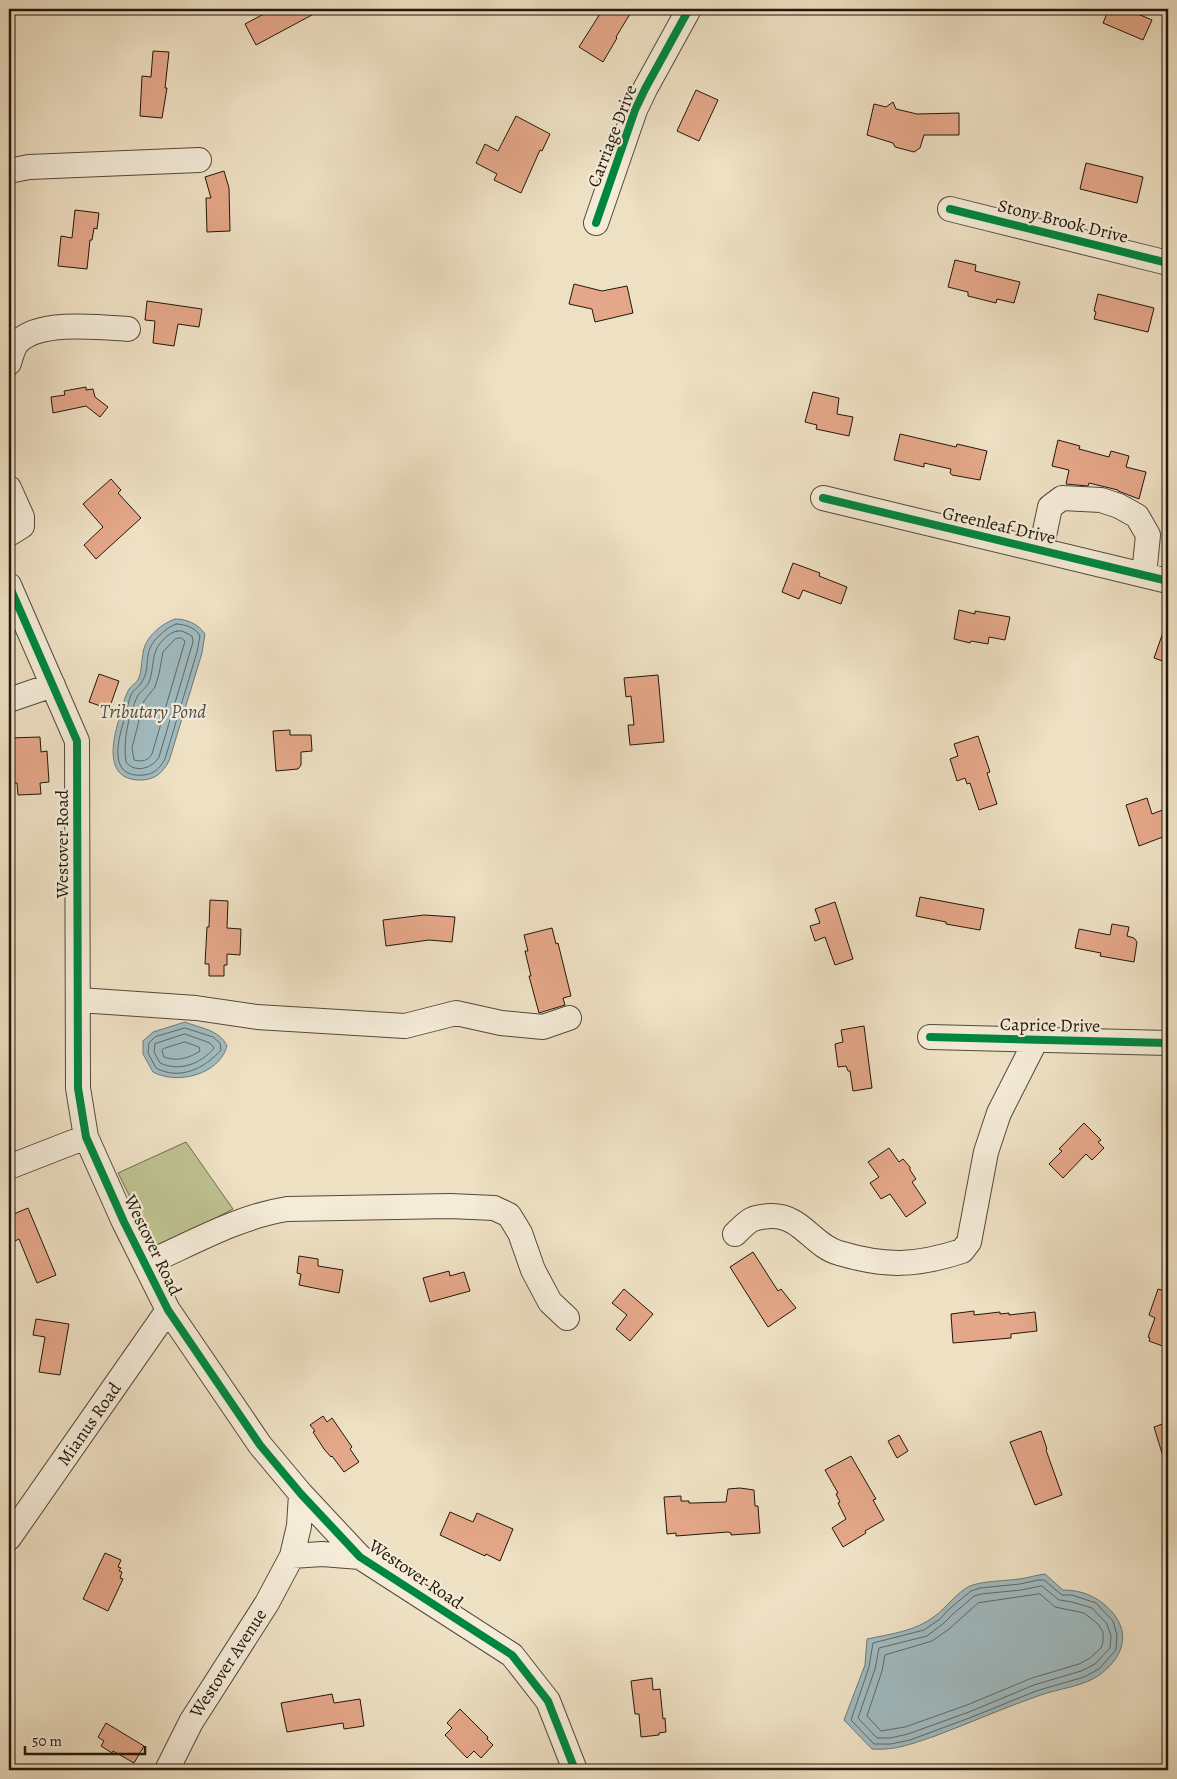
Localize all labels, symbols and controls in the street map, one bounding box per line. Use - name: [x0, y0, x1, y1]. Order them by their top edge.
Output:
- street label: Carriage Drive: [581, 81, 643, 191]
- street label: Stony Brook Drive: [995, 193, 1131, 249]
- street label: Greenleaf Drive: [940, 500, 1058, 550]
- water label: Tributary Pond: [100, 699, 206, 725]
- street label: Westover Road: [50, 789, 74, 900]
- street label: Caprice Drive: [1000, 1012, 1100, 1038]
- street label: Westover Road: [118, 1190, 188, 1300]
- street label: Mianus Road: [52, 1377, 127, 1470]
- street label: Westover Road: [363, 1533, 468, 1615]
- street label: Westover Avenue: [183, 1604, 272, 1723]
- scale bar: [25, 1724, 145, 1756]
- text: 50 m: [32, 1731, 62, 1751]

